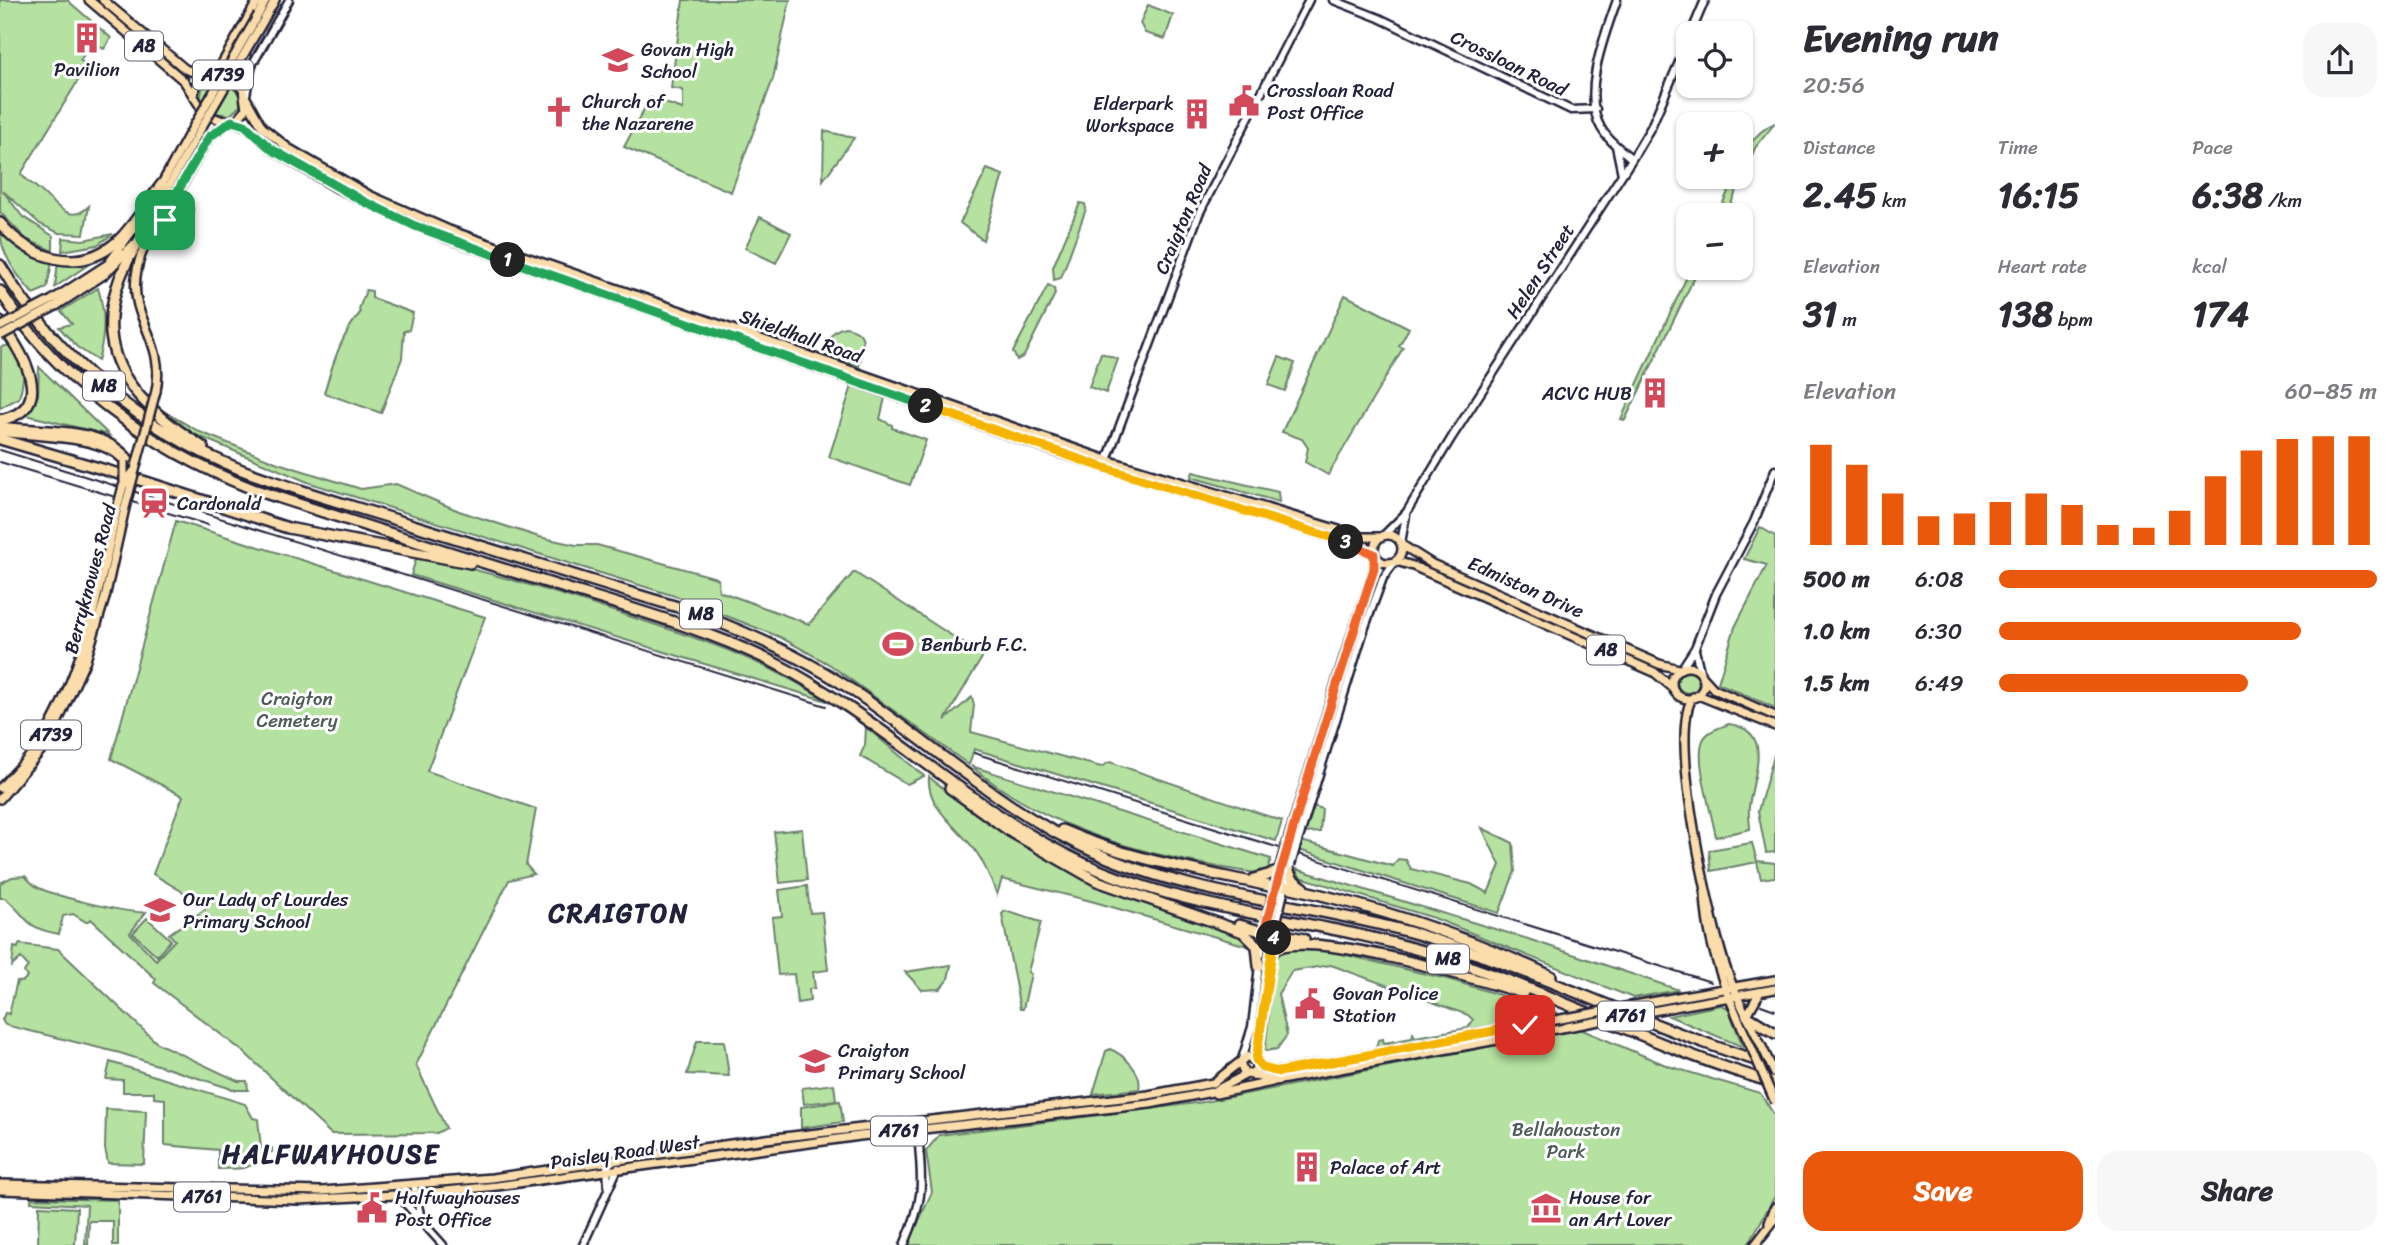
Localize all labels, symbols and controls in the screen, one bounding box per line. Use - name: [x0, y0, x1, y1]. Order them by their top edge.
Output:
- text: Evening run: [1803, 5, 1999, 72]
- street label: Crossloan Road: [1445, 20, 1575, 106]
- building icon: Pavilion: [70, 21, 104, 55]
- map controls: [1676, 21, 1753, 280]
- button: locate: [1676, 21, 1753, 98]
- button: share: [2303, 23, 2377, 97]
- road number: A8: [125, 32, 163, 60]
- place label: Govan High School: [641, 33, 734, 88]
- school or university icon: Govan High School: [601, 43, 635, 77]
- place label: Pavilion: [54, 53, 120, 86]
- road number: A739: [193, 60, 253, 90]
- text: 20:56: [1803, 65, 1865, 106]
- place label: Crossloan Road Post Office: [1267, 74, 1395, 129]
- public building icon: Crossloan Road Post Office: [1227, 84, 1261, 118]
- place label: Church of the Nazarene: [582, 85, 694, 140]
- place label: Elderpark Workspace: [1086, 87, 1174, 142]
- church icon: Church of the Nazarene: [542, 95, 576, 129]
- building icon: Elderpark Workspace: [1180, 97, 1214, 131]
- button: +: [1676, 112, 1753, 189]
- text: Distance: [1803, 131, 1875, 164]
- text: Time: [1998, 131, 2038, 164]
- text: Pace: [2192, 131, 2233, 164]
- street label: Craigton Road: [1145, 158, 1221, 279]
- text: 2.45: [1803, 164, 1877, 226]
- text: 16:15: [1998, 164, 2080, 226]
- text: 6:38: [2192, 164, 2263, 226]
- text: km: [1877, 184, 1907, 217]
- text: /km: [2263, 184, 2302, 217]
- pin: [135, 190, 195, 250]
- icon: arrive: [146, 201, 184, 239]
- button: −: [1676, 203, 1753, 280]
- street label: Helen Street: [1497, 217, 1583, 325]
- pin: 1: [490, 243, 526, 278]
- text: 1: [503, 243, 512, 276]
- text: Elevation: [1803, 250, 1880, 283]
- text: Heart rate: [1998, 250, 2087, 283]
- text: kcal: [2192, 250, 2227, 283]
- text: 31: [1803, 283, 1837, 345]
- text: 138: [1998, 283, 2053, 345]
- text: 174: [2192, 283, 2249, 345]
- street label: Shieldhall Road: [735, 300, 869, 373]
- text: m: [1837, 303, 1857, 336]
- text: bpm: [2053, 303, 2093, 336]
- text: Elevation: [1803, 371, 1896, 412]
- text: 60–85 m: [2285, 371, 2377, 412]
- road number: M8: [83, 372, 125, 400]
- building icon: ACVC HUB: [1638, 376, 1672, 410]
- place label: ACVC HUB: [1541, 377, 1632, 410]
- pin: 2: [908, 388, 944, 424]
- text: 2: [920, 389, 931, 422]
- station icon: Cardonald: [137, 486, 171, 520]
- place label: Cardonald: [177, 487, 262, 520]
- street label: Berryknowes Road: [54, 500, 126, 658]
- pin: 3: [1328, 524, 1364, 560]
- text: 3: [1340, 525, 1351, 558]
- street label: Edmiston Drive: [1462, 547, 1590, 627]
- text: 500 m: [1803, 559, 1870, 600]
- text: 6:08: [1915, 559, 1963, 600]
- road number: M8: [680, 600, 722, 628]
- text: 1.0 km: [1803, 611, 1870, 652]
- text: 6:30: [1915, 611, 1962, 652]
- sports icon: Benburb F.C.: [881, 627, 915, 661]
- place label: Benburb F.C.: [921, 628, 1028, 661]
- road number: A8: [1587, 636, 1625, 664]
- text: 1.5 km: [1803, 663, 1870, 704]
- text: 6:49: [1915, 663, 1964, 704]
- park label: Craigton Cemetery: [256, 682, 338, 737]
- road number: A739: [21, 720, 81, 750]
- place label: Our Lady of Lourdes Primary School: [183, 883, 349, 938]
- district label: CRAIGTON: [548, 890, 689, 936]
- school or university icon: Our Lady of Lourdes Primary School: [143, 893, 177, 927]
- pin: 4: [1256, 920, 1292, 956]
- text: 4: [1268, 921, 1279, 954]
- road number: M8: [1427, 944, 1469, 974]
- place label: Govan Police Station: [1333, 977, 1439, 1032]
- public building icon: Govan Police Station: [1293, 987, 1327, 1021]
- pin: [1495, 995, 1555, 1055]
- road number: A761: [1598, 1001, 1654, 1030]
- icon: check: [1506, 1006, 1544, 1044]
- place label: Craigton Primary School: [838, 1034, 966, 1089]
- school or university icon: Craigton Primary School: [798, 1044, 832, 1078]
- park label: Bellahouston Park: [1512, 1113, 1620, 1168]
- road number: A761: [871, 1116, 927, 1146]
- street label: Paisley Road West: [548, 1125, 703, 1179]
- district label: HALFWAYHOUSE: [222, 1131, 441, 1177]
- building icon: Palace of Art: [1290, 1150, 1324, 1184]
- place label: Palace of Art: [1330, 1151, 1441, 1184]
- button: Save: [1803, 1151, 2083, 1231]
- button: Share: [2097, 1151, 2377, 1231]
- place label: Halfwayhouses Post Office: [395, 1181, 520, 1236]
- place label: House for an Art Lover: [1569, 1181, 1673, 1236]
- road number: A761: [174, 1182, 230, 1212]
- public building icon: Halfwayhouses Post Office: [355, 1191, 389, 1225]
- museum icon: House for an Art Lover: [1529, 1191, 1563, 1225]

